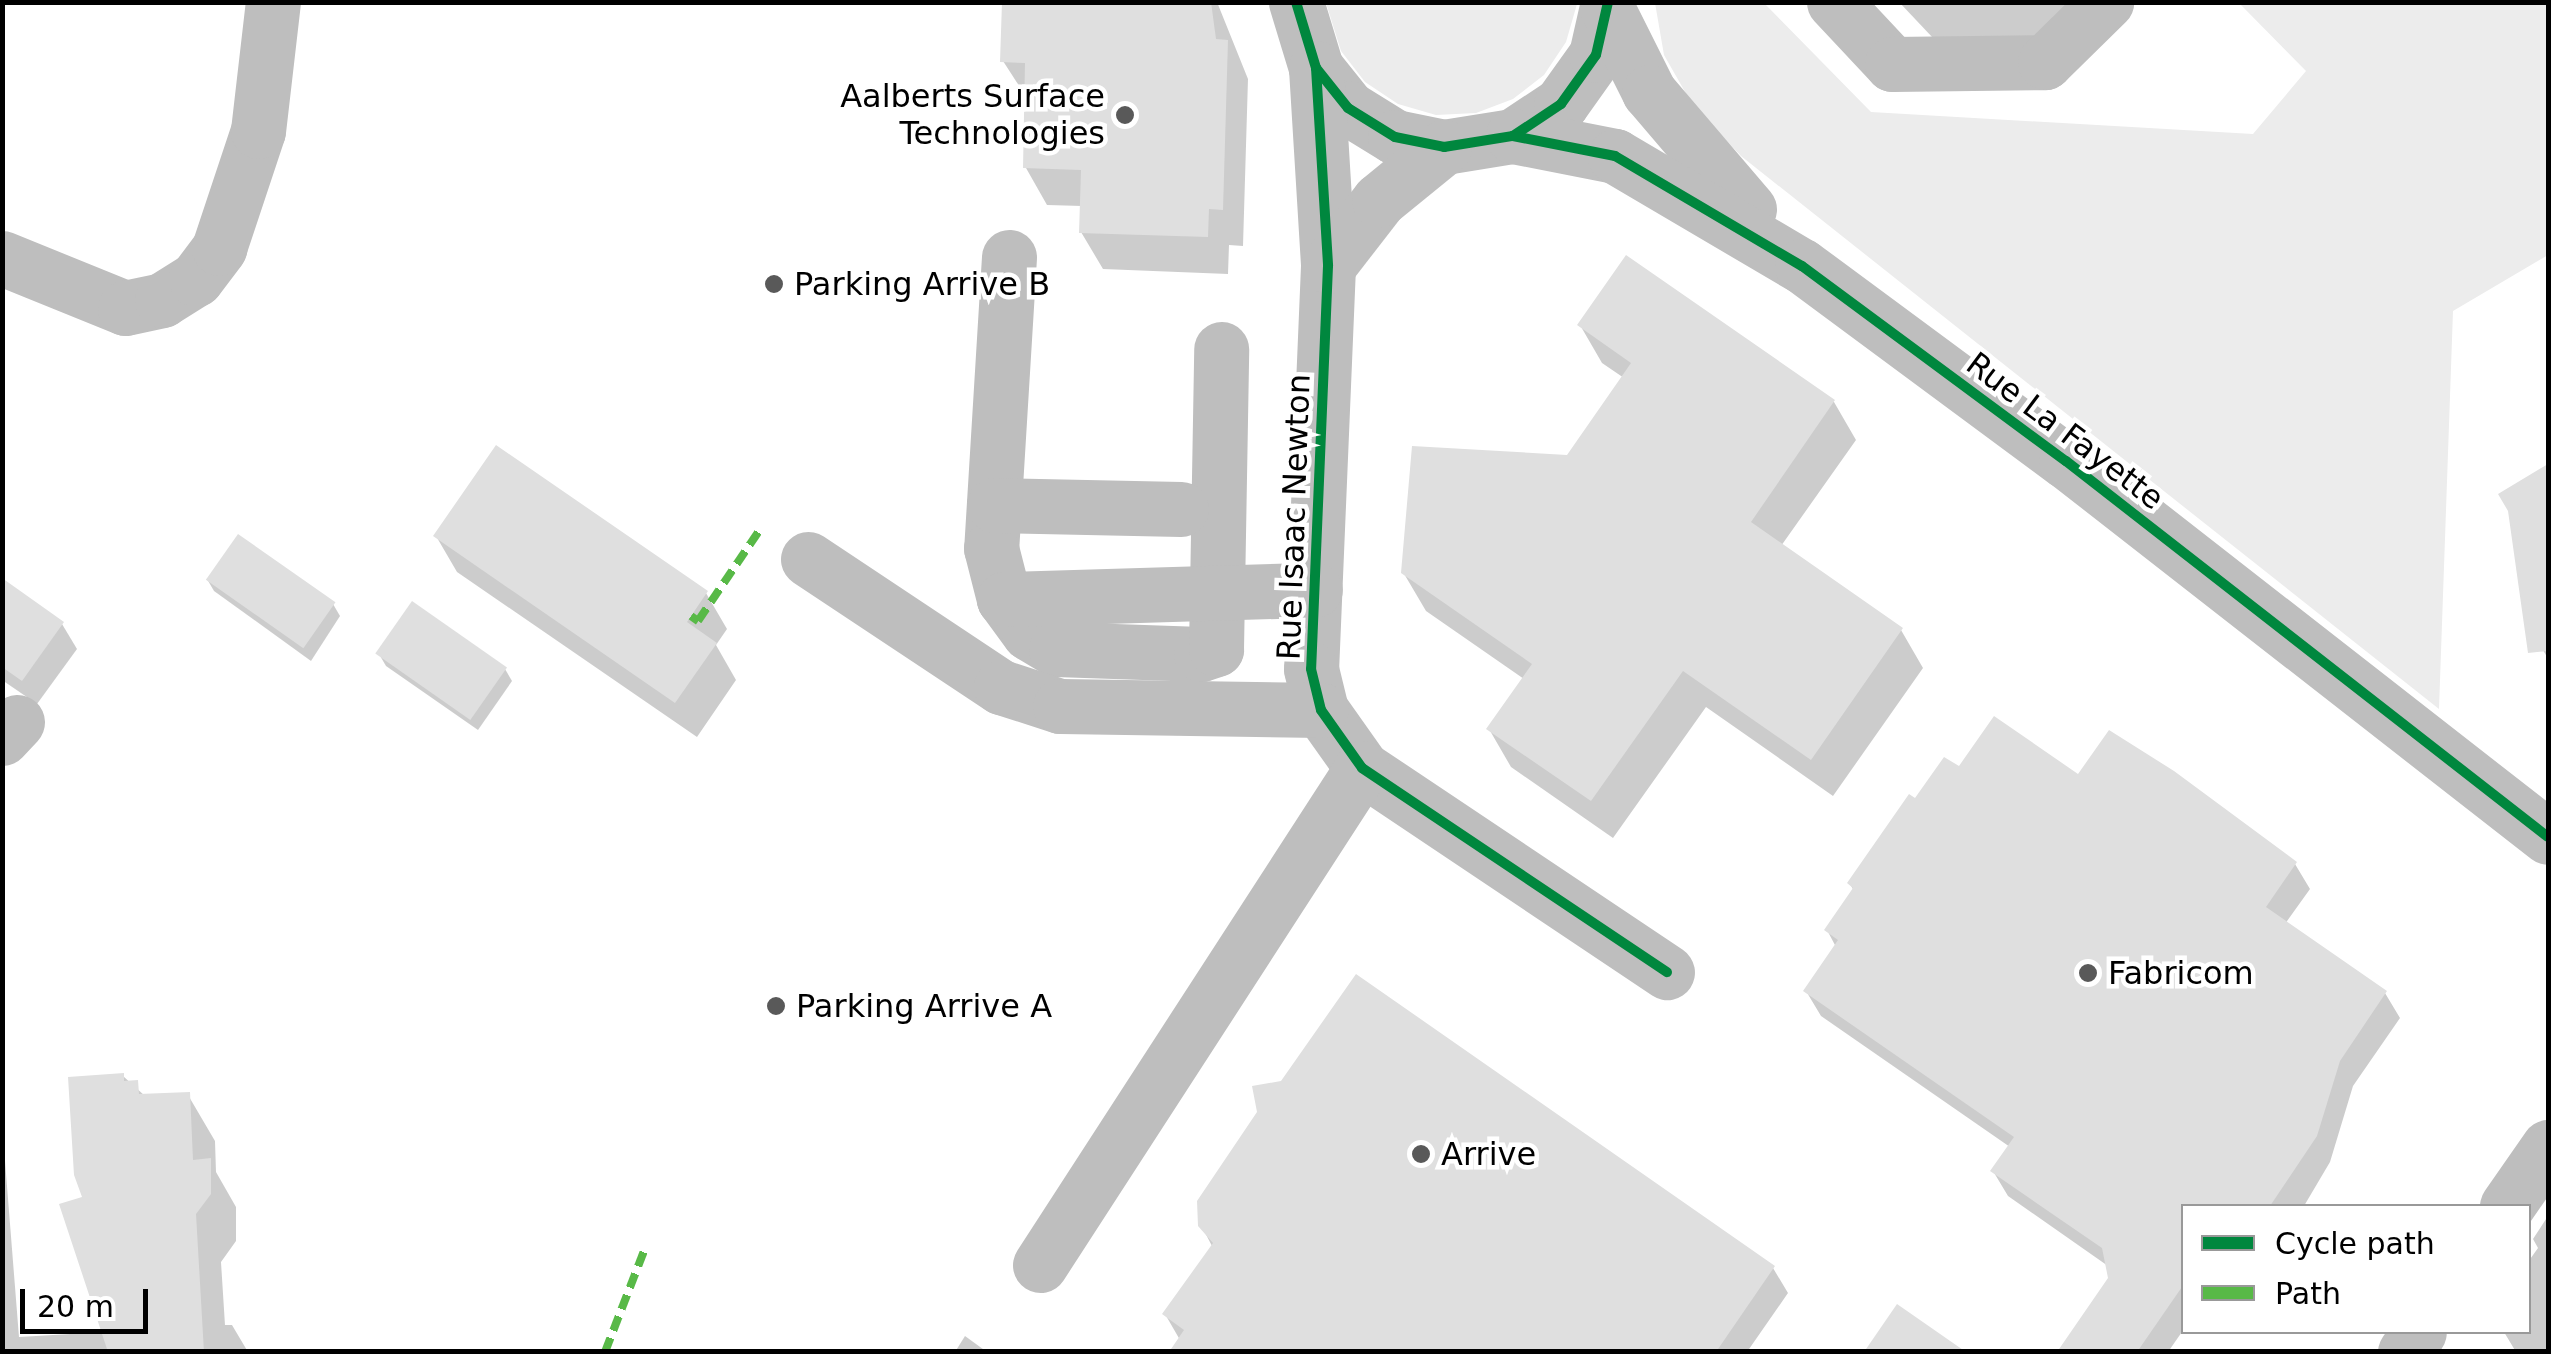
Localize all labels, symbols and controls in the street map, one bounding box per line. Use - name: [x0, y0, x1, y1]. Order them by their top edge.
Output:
- place label: Aalberts Surface Technologies: [840, 78, 1105, 153]
- marker: Aalberts Surface Technologies: [1114, 104, 1136, 126]
- place label: Parking Arrive B: [794, 265, 1050, 303]
- marker: Parking Arrive B: [763, 273, 785, 295]
- street label: Rue La Fayette: [1959, 344, 2171, 518]
- street label: Rue Isaac Newton: [1270, 373, 1318, 661]
- place label: Fabricom: [2108, 954, 2254, 992]
- marker: Fabricom: [2077, 962, 2099, 984]
- place label: Parking Arrive A: [796, 987, 1052, 1025]
- marker: Parking Arrive A: [765, 995, 787, 1017]
- place label: Arrive: [1441, 1135, 1536, 1173]
- marker: Arrive: [1410, 1143, 1432, 1165]
- legend: [2181, 1204, 2531, 1334]
- text: Cycle path: [2275, 1226, 2435, 1261]
- scale bar: [25, 1269, 152, 1331]
- text: Path: [2275, 1276, 2341, 1311]
- text: 20 m: [37, 1289, 114, 1324]

